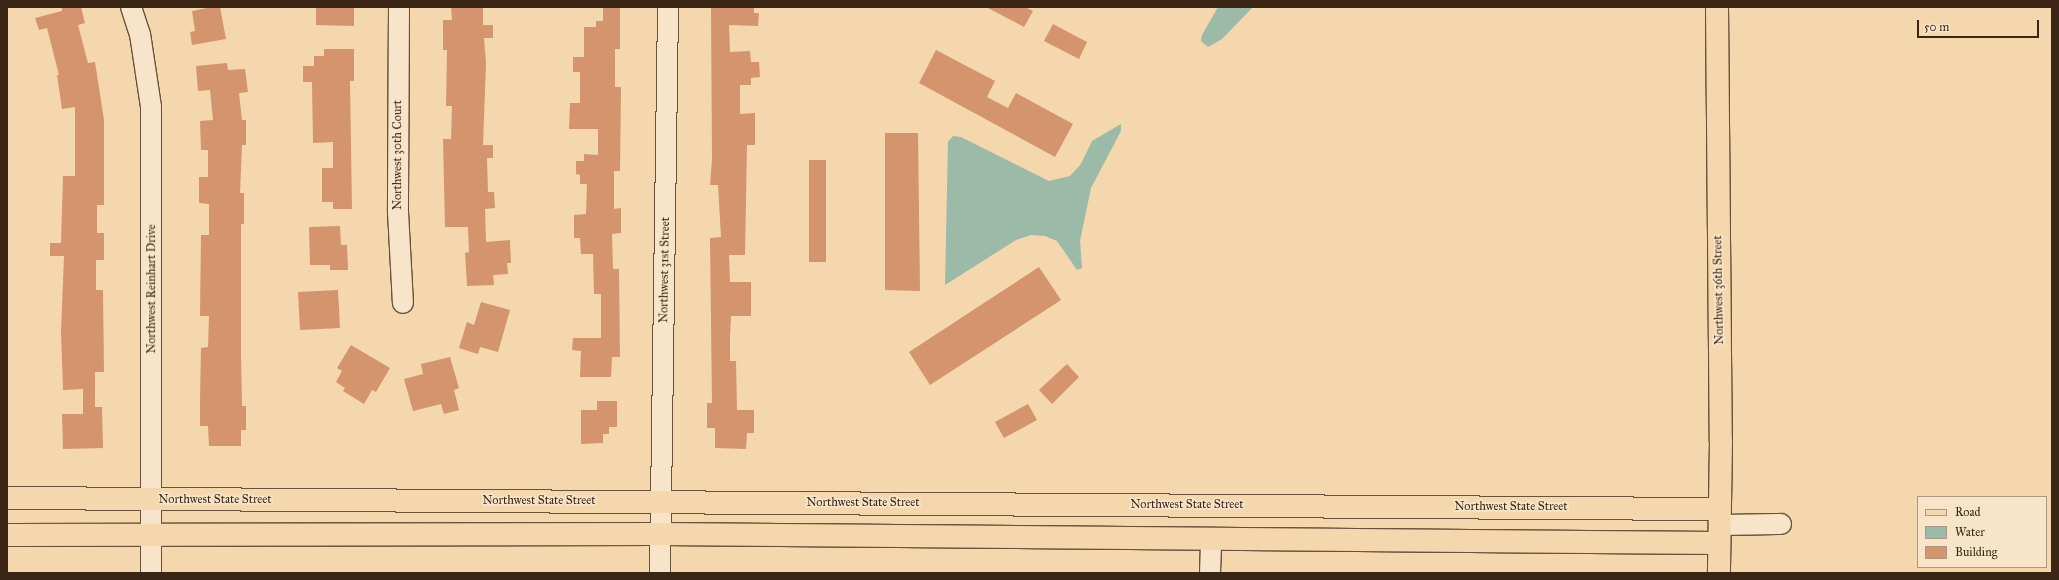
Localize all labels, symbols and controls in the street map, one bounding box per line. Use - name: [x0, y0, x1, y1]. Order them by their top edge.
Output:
- scale bar: [1919, 12, 2041, 38]
- text: 50 m: [1924, 20, 1949, 34]
- street label: Northwest 30th Court: [391, 100, 405, 210]
- street label: Northwest 31st Street: [657, 217, 673, 323]
- street label: Northwest Reinhart Drive: [145, 224, 159, 354]
- street label: Northwest 36th Street: [1711, 235, 1727, 345]
- street label: Northwest State Street: [158, 493, 272, 507]
- street label: Northwest State Street: [482, 494, 596, 508]
- street label: Northwest State Street: [806, 496, 920, 510]
- legend: [1917, 496, 2047, 568]
- street label: Northwest State Street: [1130, 498, 1244, 512]
- street label: Northwest State Street: [1454, 500, 1568, 514]
- text: Road: [1955, 505, 1981, 519]
- text: Water: [1955, 525, 1985, 539]
- text: Building: [1955, 545, 1997, 559]

